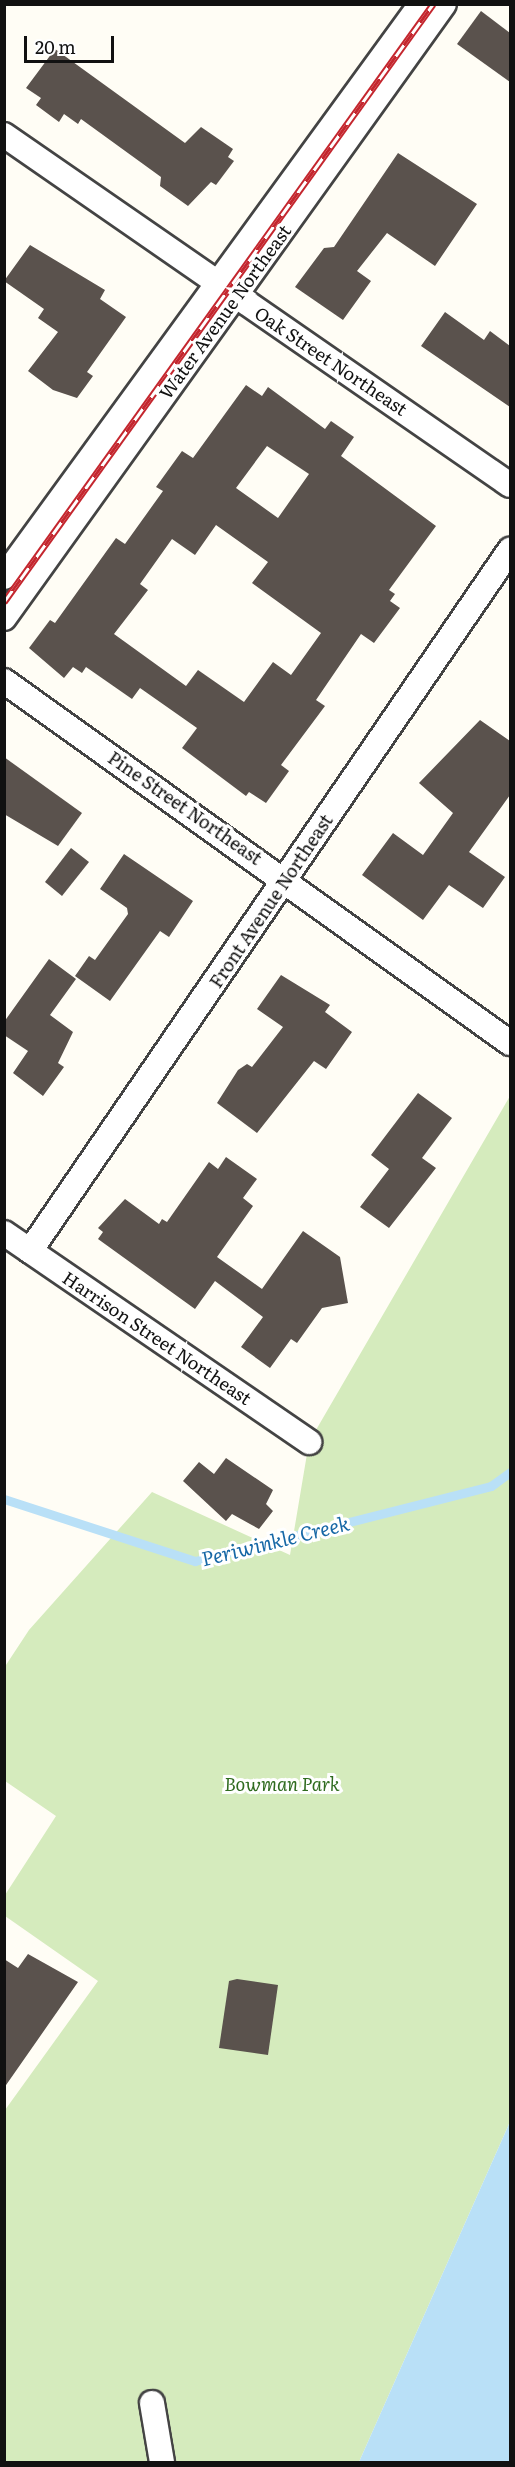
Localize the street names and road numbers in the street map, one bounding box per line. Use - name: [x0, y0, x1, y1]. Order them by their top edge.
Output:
- street label: Water Avenue Northeast: [155, 221, 295, 403]
- street label: Oak Street Northeast: [251, 302, 411, 420]
- street label: Pine Street Northeast: [104, 747, 266, 869]
- street label: Front Avenue Northeast: [205, 810, 337, 992]
- street label: Harrison Street Northeast: [59, 1267, 255, 1409]

